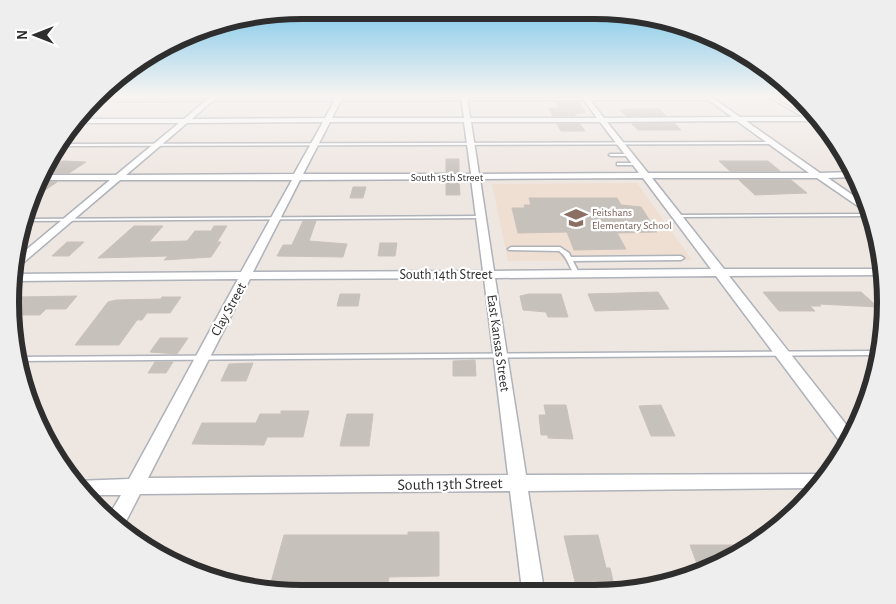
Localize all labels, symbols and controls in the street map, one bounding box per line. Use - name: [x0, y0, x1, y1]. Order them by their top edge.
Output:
- north arrow: [10, 10, 60, 60]
- text: N: [16, 30, 30, 40]
- street label: South 15th Street: [411, 172, 484, 183]
- school or university icon: Feitshans Elementary School: [563, 205, 589, 231]
- place label: Feitshans Elementary School: [592, 207, 672, 231]
- street label: South 14th Street: [400, 268, 493, 282]
- street label: Clay Street: [209, 280, 249, 338]
- street label: East Kansas Street: [484, 294, 512, 393]
- street label: South 13th Street: [397, 475, 503, 493]

